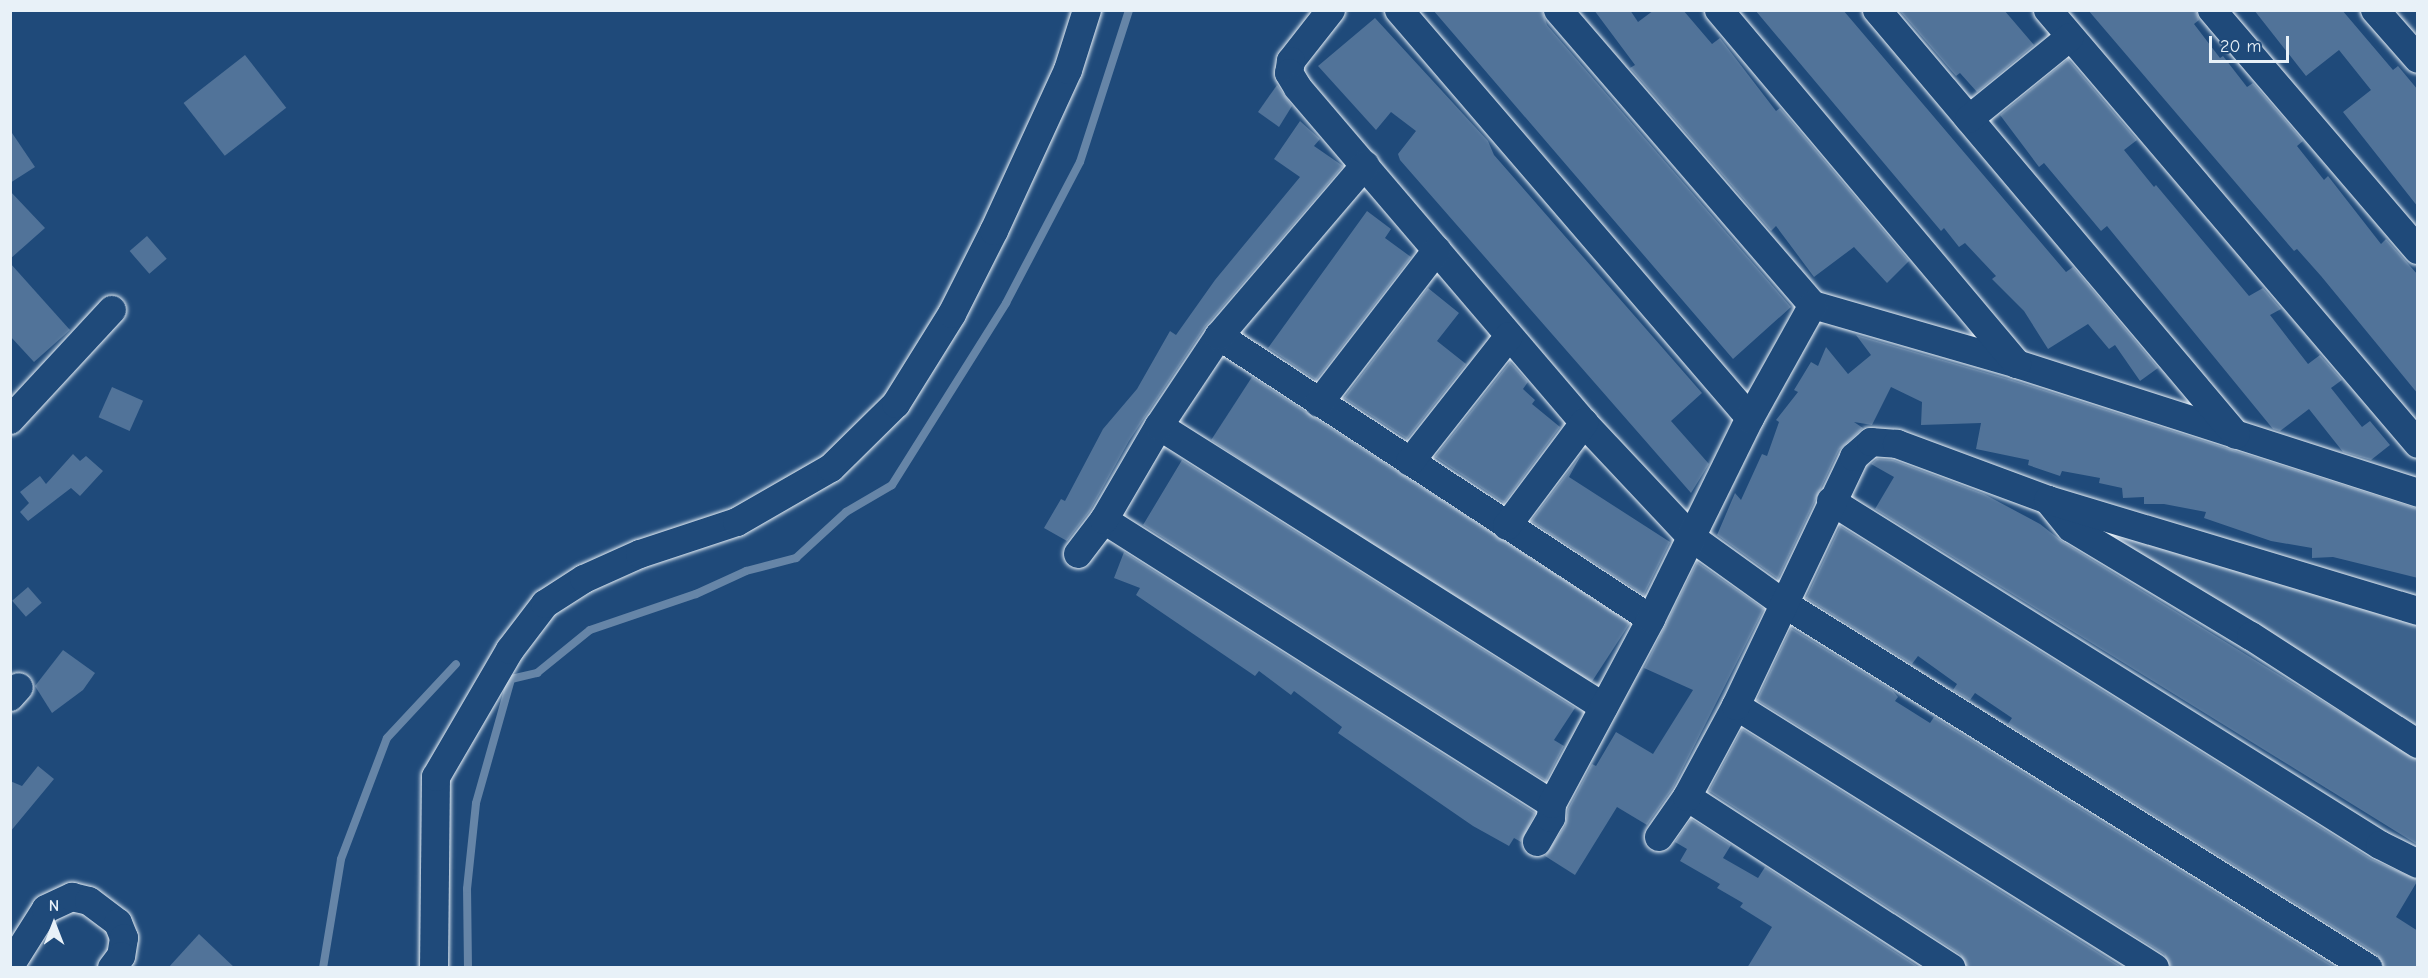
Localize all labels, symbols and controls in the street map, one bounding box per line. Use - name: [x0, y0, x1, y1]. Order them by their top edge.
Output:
- scale bar: [2212, 24, 2292, 62]
- text: 20 m: [2220, 36, 2261, 57]
- north arrow: [24, 894, 84, 954]
- text: N: [49, 897, 59, 915]

